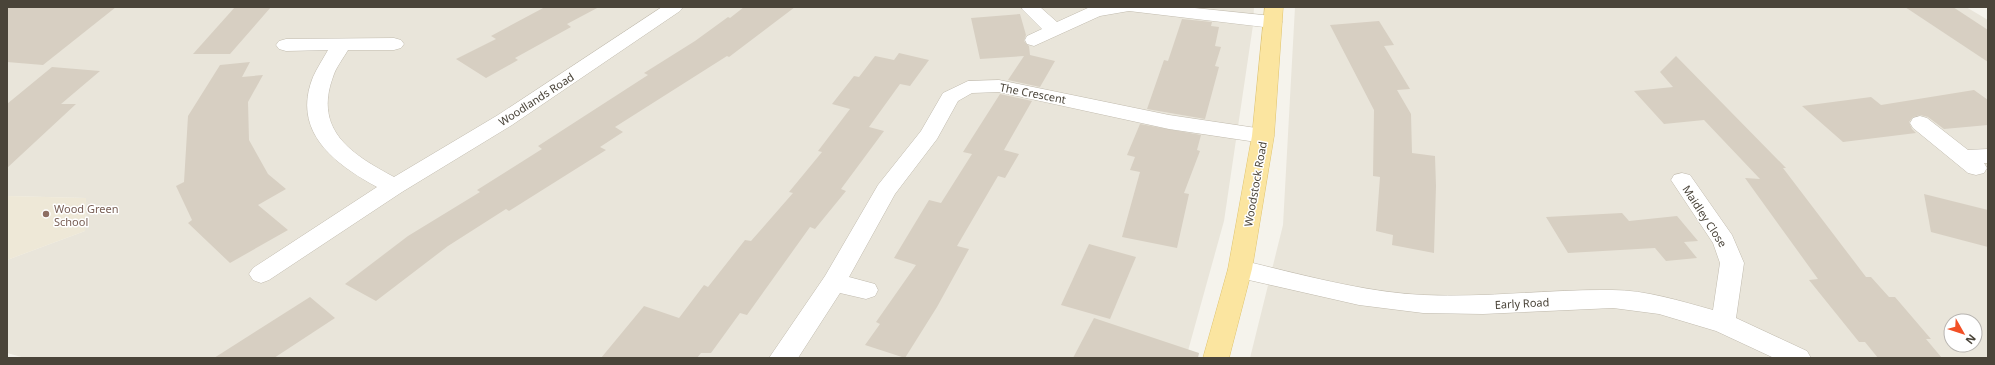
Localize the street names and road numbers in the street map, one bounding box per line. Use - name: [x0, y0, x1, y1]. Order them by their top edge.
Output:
- street label: Woodlands Road: [495, 69, 577, 129]
- street label: The Crescent: [999, 79, 1067, 107]
- street label: Woodstock Road: [1240, 140, 1270, 228]
- street label: Maidley Close: [1679, 182, 1731, 250]
- street label: Early Road: [1494, 294, 1550, 312]

